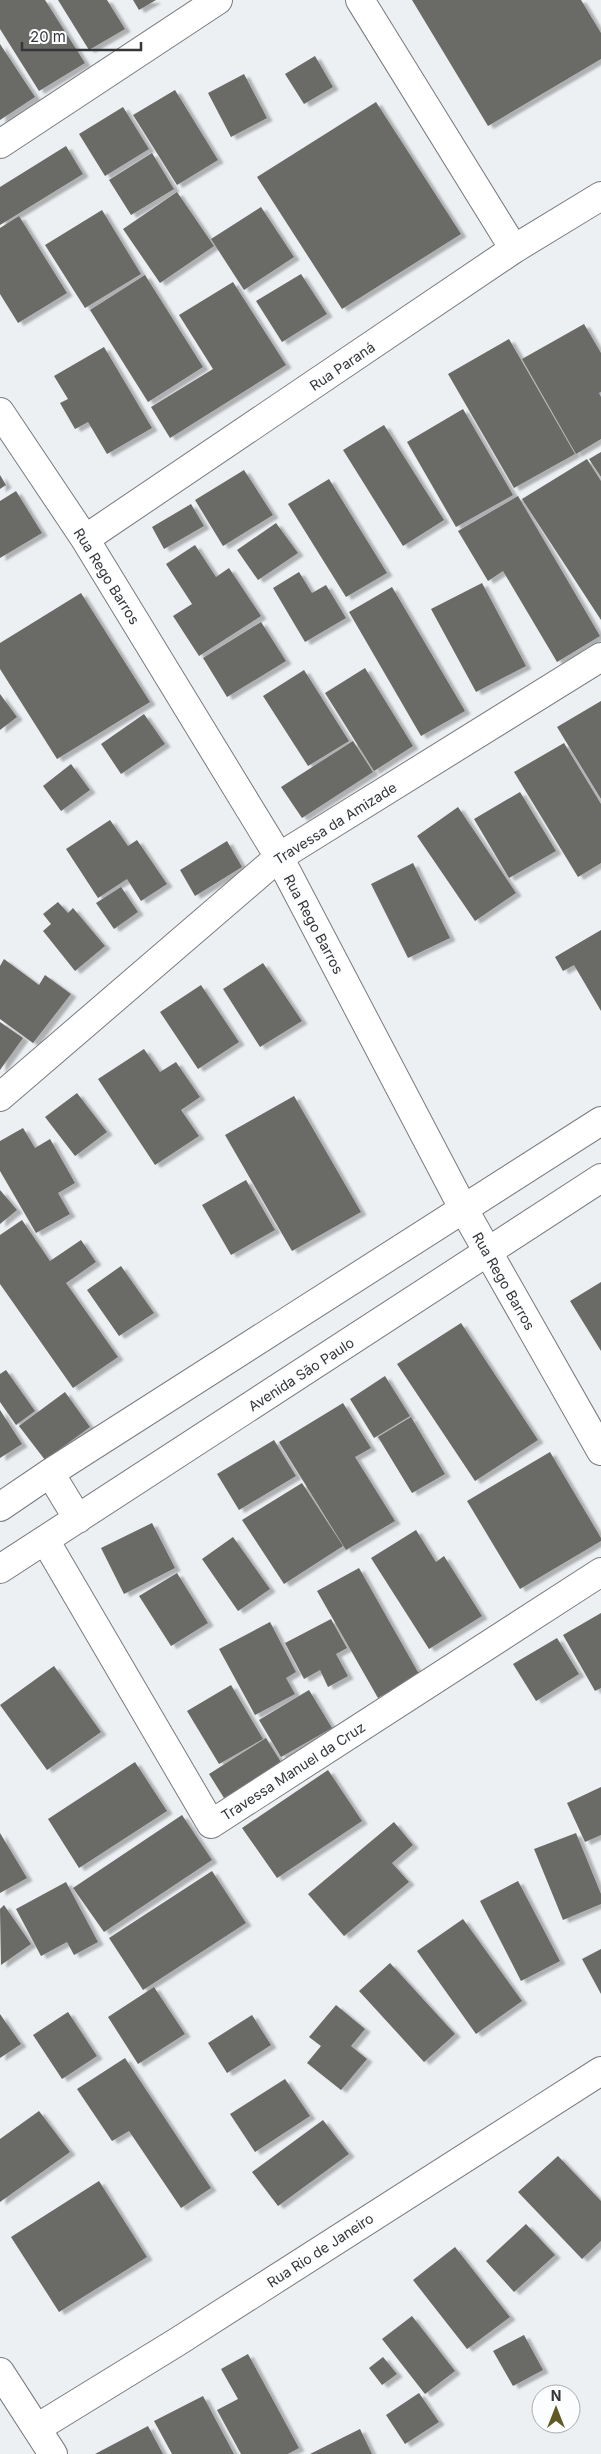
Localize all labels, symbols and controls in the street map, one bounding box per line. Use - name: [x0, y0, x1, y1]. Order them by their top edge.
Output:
- scale bar: [22, 20, 141, 52]
- text: 20 m: [30, 27, 66, 46]
- street label: Rua Paraná: [306, 338, 378, 394]
- street label: Rua Rego Barros: [71, 525, 143, 627]
- street label: Travessa da Amizade: [270, 778, 400, 868]
- street label: Rua Rego Barros: [281, 871, 347, 977]
- street label: Rua Rego Barros: [469, 1229, 539, 1333]
- street label: Avenida São Paulo: [245, 1333, 357, 1415]
- street label: Travessa Manuel da Cruz: [218, 1718, 368, 1824]
- street label: Rua Rio de Janeiro: [264, 2209, 376, 2291]
- north arrow: [531, 2384, 581, 2434]
- text: N: [551, 2387, 561, 2404]

